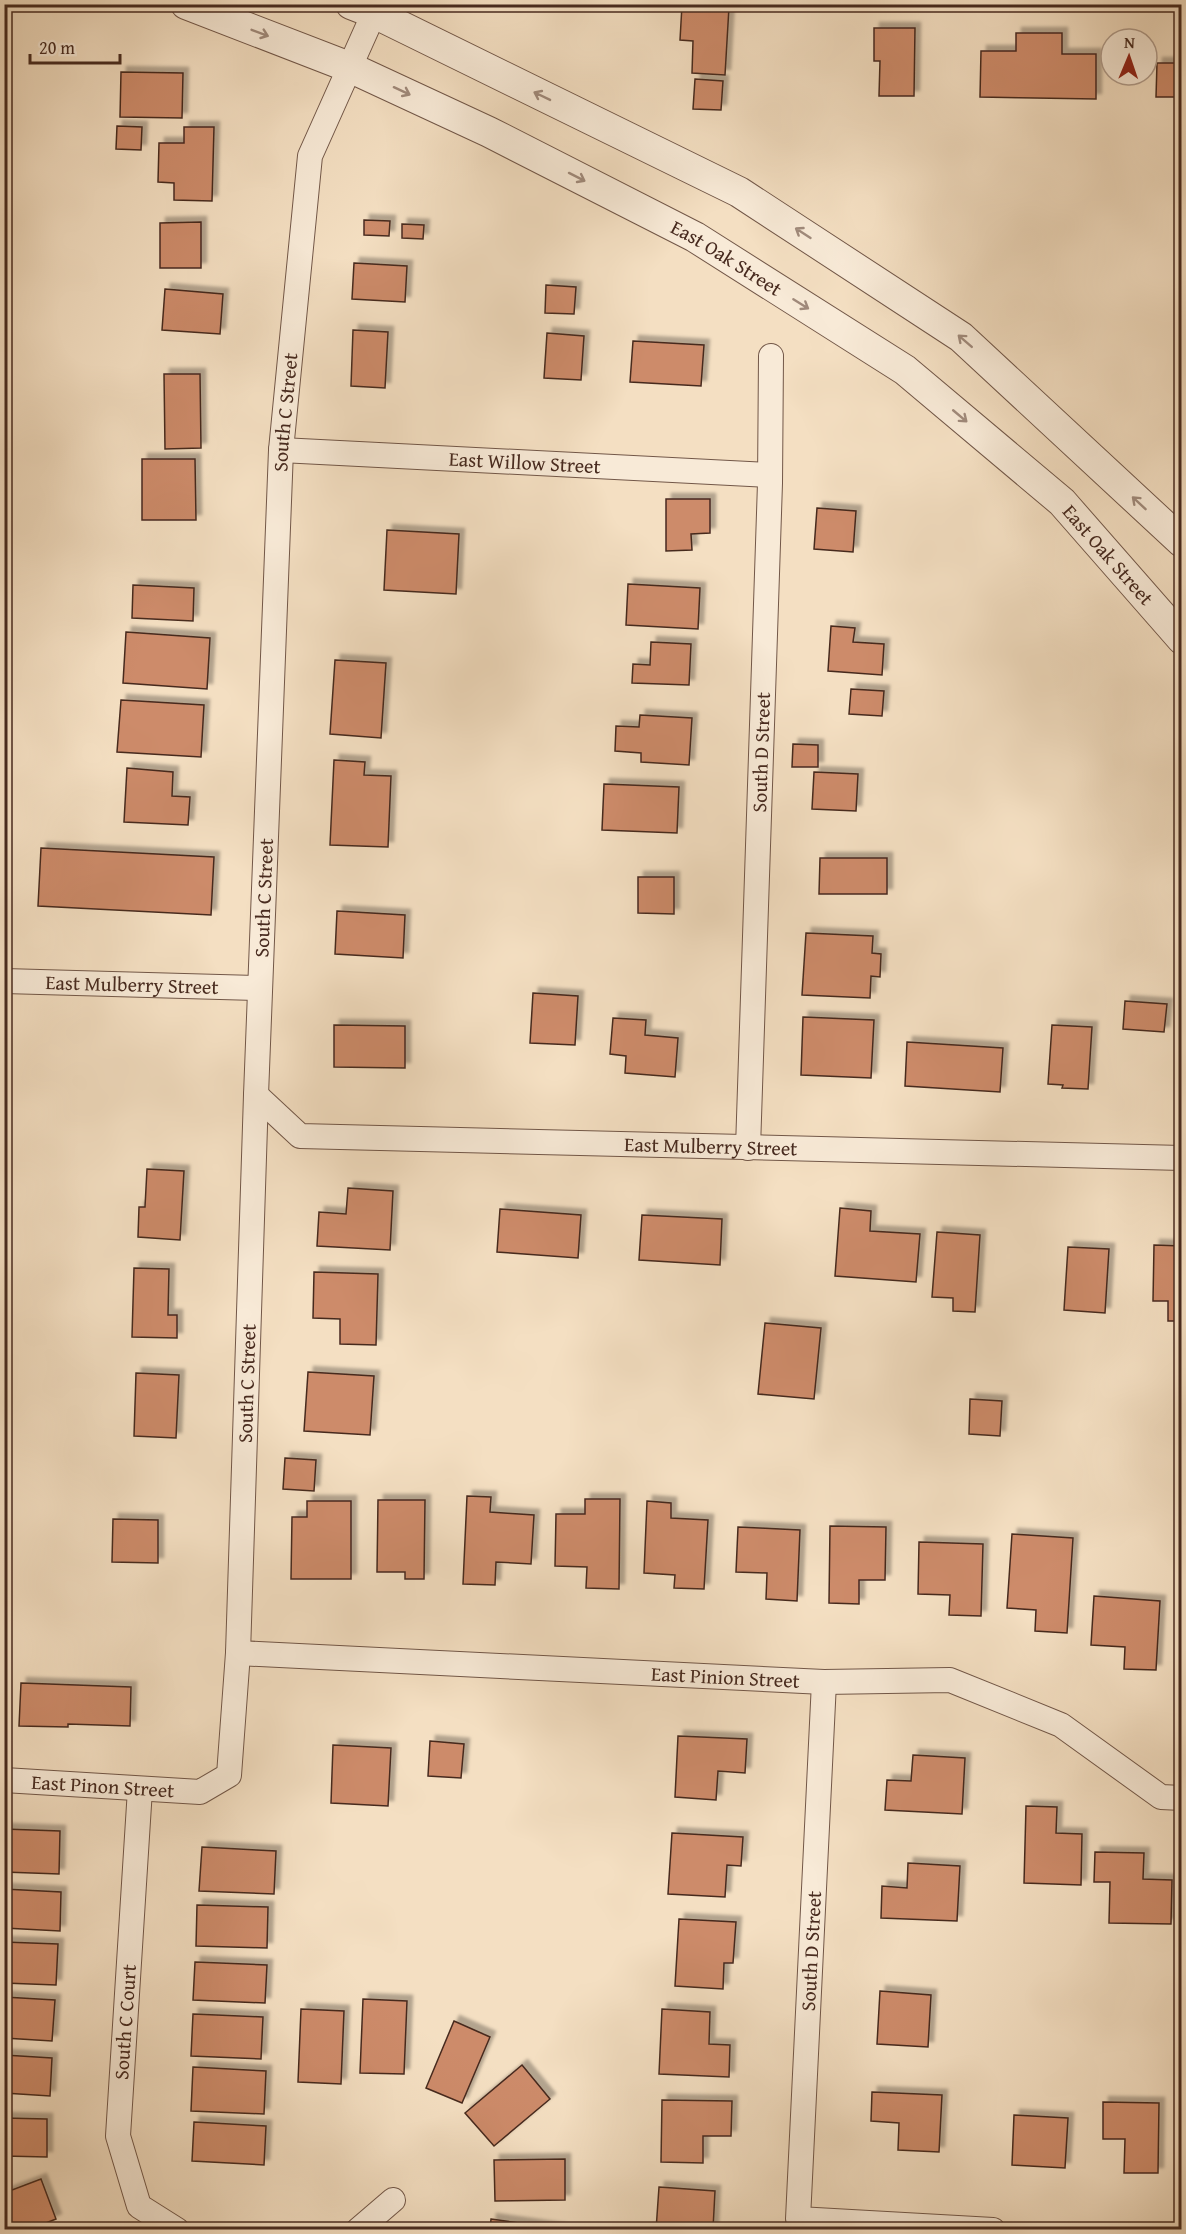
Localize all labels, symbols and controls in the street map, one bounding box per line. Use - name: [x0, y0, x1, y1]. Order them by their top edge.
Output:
- scale bar: [30, 27, 120, 65]
- north arrow: [1099, 27, 1159, 87]
- one-way arrow: [250, 28, 269, 39]
- text: N: [1124, 30, 1136, 54]
- text: 20 m: [39, 34, 75, 61]
- one-way arrow: [393, 87, 411, 98]
- one-way arrow: [534, 89, 552, 101]
- one-way arrow: [568, 171, 586, 183]
- street label: East Oak Street: [666, 212, 788, 303]
- one-way arrow: [795, 227, 812, 239]
- one-way arrow: [792, 299, 809, 311]
- one-way arrow: [957, 335, 973, 348]
- street label: South C Street: [265, 351, 305, 472]
- one-way arrow: [952, 410, 968, 423]
- street label: East Willow Street: [448, 444, 601, 480]
- one-way arrow: [1131, 495, 1146, 510]
- street label: East Oak Street: [1056, 497, 1161, 611]
- street label: South D Street: [744, 691, 777, 813]
- street label: South C Street: [246, 838, 280, 958]
- street label: East Mulberry Street: [45, 967, 219, 1001]
- street label: East Mulberry Street: [624, 1129, 798, 1162]
- street label: South C Street: [230, 1323, 263, 1444]
- street label: East Pinion Street: [650, 1658, 800, 1695]
- street label: East Pinon Street: [31, 1767, 175, 1804]
- street label: South D Street: [793, 1890, 828, 2012]
- street label: South C Court: [106, 1963, 143, 2081]

